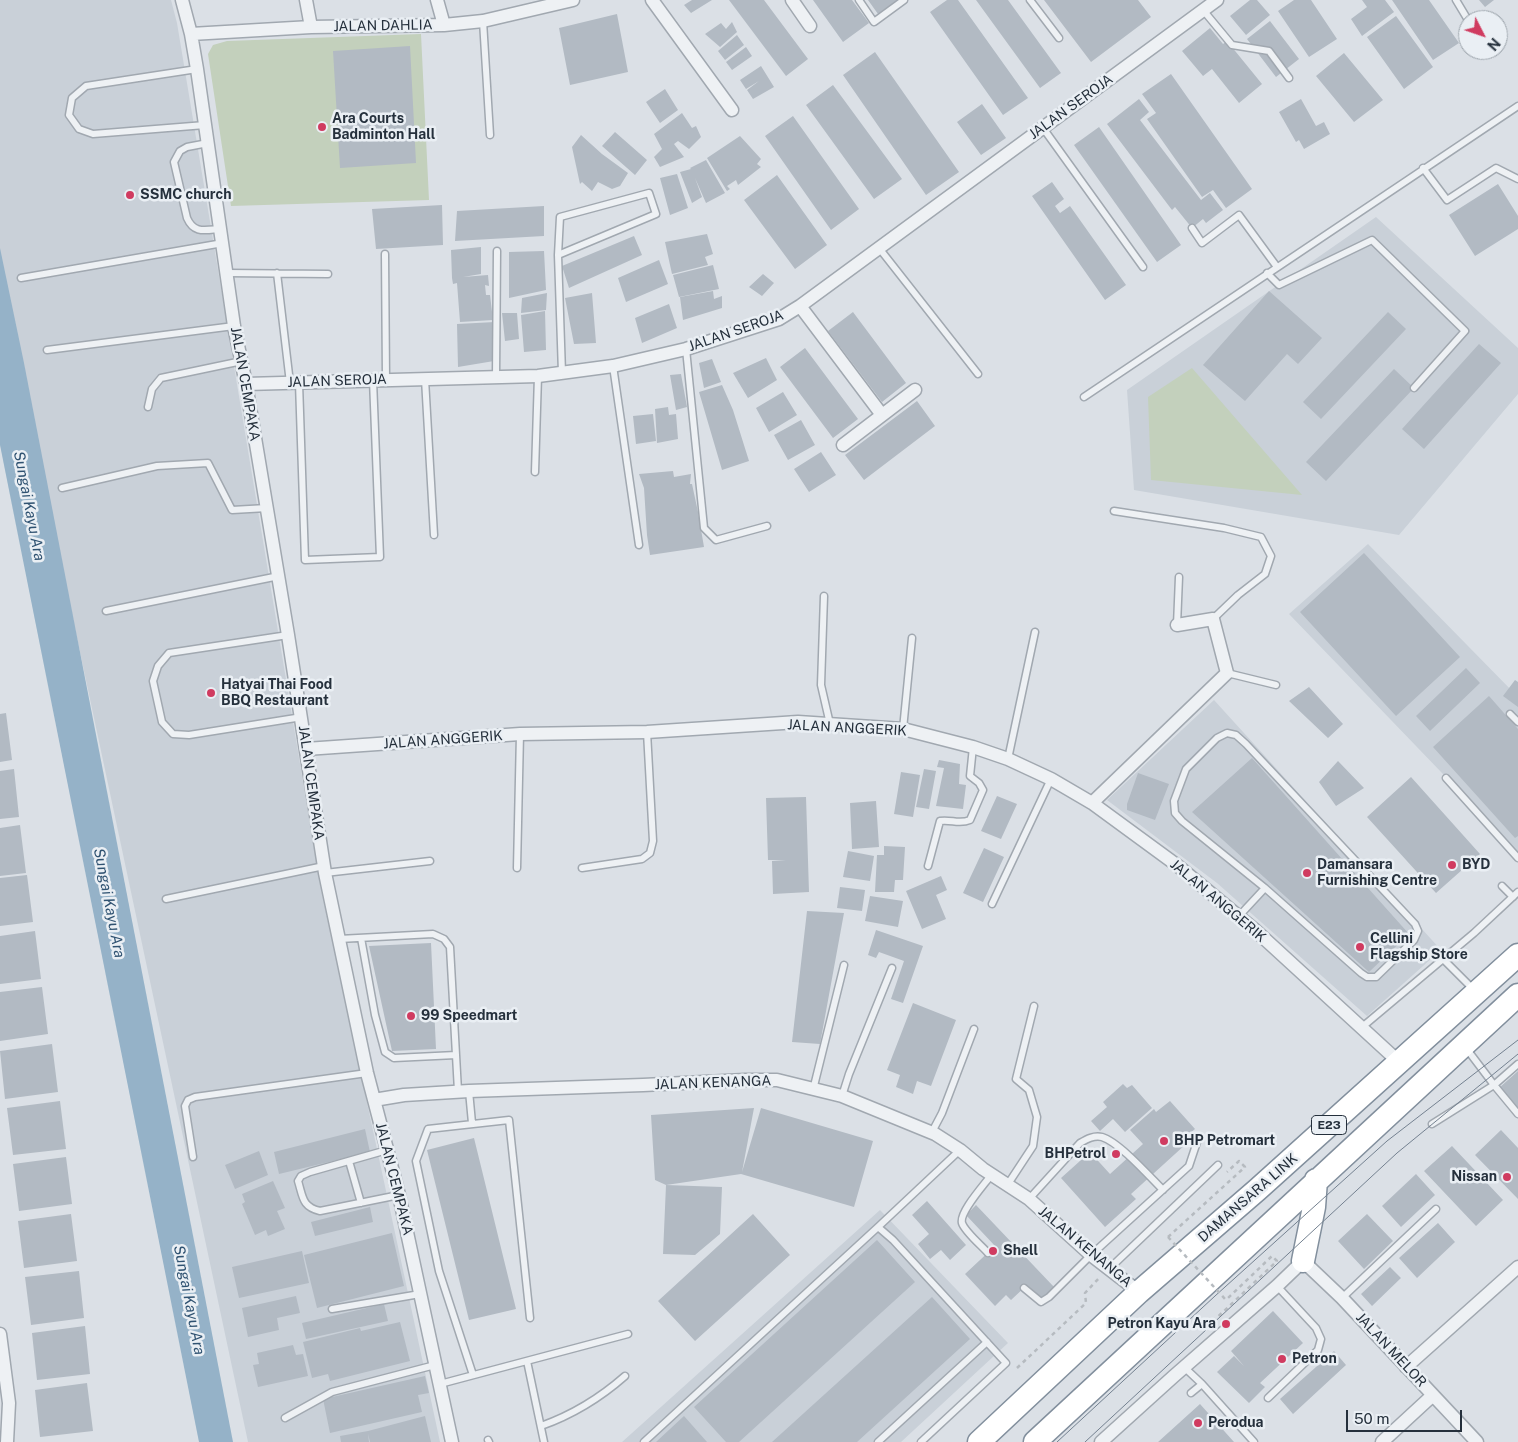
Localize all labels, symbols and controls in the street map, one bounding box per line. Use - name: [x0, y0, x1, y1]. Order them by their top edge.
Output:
- north arrow: [1458, 10, 1508, 60]
- street label: JALAN DAHLIA: [333, 17, 433, 35]
- text: N: [1484, 35, 1503, 54]
- street label: JALAN SEROJA: [1026, 71, 1116, 143]
- place label: Ara Courts Badminton Hall: [332, 111, 435, 144]
- marker: Ara Courts Badminton Hall: [316, 121, 328, 133]
- place label: SSMC church: [140, 187, 231, 203]
- marker: SSMC church: [124, 189, 136, 201]
- street label: JALAN SEROJA: [686, 307, 786, 355]
- street label: JALAN CEMPAKA: [227, 326, 263, 442]
- street label: JALAN SEROJA: [287, 371, 387, 391]
- water label: Sungai Kayu Ara: [10, 450, 48, 562]
- place label: Hatyai Thai Food BBQ Restaurant: [221, 677, 332, 710]
- marker: Hatyai Thai Food BBQ Restaurant: [205, 687, 217, 699]
- street label: JALAN ANGGERIK: [787, 716, 907, 740]
- street label: JALAN CEMPAKA: [295, 725, 327, 841]
- street label: JALAN ANGGERIK: [383, 727, 503, 753]
- water label: Sungai Kayu Ara: [90, 847, 128, 959]
- street label: JALAN ANGGERIK: [1167, 856, 1269, 946]
- place label: Damansara Furnishing Centre: [1317, 857, 1437, 890]
- place label: BYD: [1462, 857, 1490, 873]
- marker: BYD: [1446, 859, 1458, 871]
- marker: Damansara Furnishing Centre: [1301, 867, 1313, 879]
- place label: Cellini Flagship Store: [1370, 931, 1468, 964]
- marker: Cellini Flagship Store: [1354, 941, 1366, 953]
- place label: 99 Speedmart: [421, 1008, 517, 1024]
- marker: 99 Speedmart: [405, 1010, 417, 1022]
- street label: JALAN KENANGA: [654, 1073, 772, 1093]
- road number: E23: [1312, 1116, 1346, 1134]
- street label: JALAN CEMPAKA: [372, 1121, 416, 1237]
- place label: BHP Petromart: [1174, 1133, 1275, 1149]
- marker: BHP Petromart: [1158, 1135, 1170, 1147]
- place label: BHPetrol: [1044, 1146, 1106, 1162]
- marker: BHPetrol: [1110, 1148, 1122, 1160]
- street label: DAMANSARA LINK: [1195, 1150, 1301, 1246]
- place label: Nissan: [1451, 1169, 1497, 1185]
- marker: Nissan: [1501, 1171, 1513, 1183]
- street label: JALAN KENANGA: [1035, 1203, 1135, 1291]
- place label: Shell: [1003, 1243, 1038, 1259]
- water label: Sungai Kayu Ara: [170, 1244, 208, 1356]
- marker: Shell: [987, 1245, 999, 1257]
- street label: JALAN MELOR: [1352, 1309, 1430, 1391]
- place label: Petron Kayu Ara: [1108, 1316, 1216, 1332]
- marker: Petron Kayu Ara: [1220, 1318, 1232, 1330]
- place label: Petron: [1292, 1351, 1337, 1367]
- marker: Petron: [1276, 1353, 1288, 1365]
- scale bar: [1348, 1400, 1464, 1432]
- text: 50 m: [1354, 1410, 1389, 1427]
- place label: Perodua: [1208, 1415, 1264, 1431]
- marker: Perodua: [1192, 1417, 1204, 1429]

